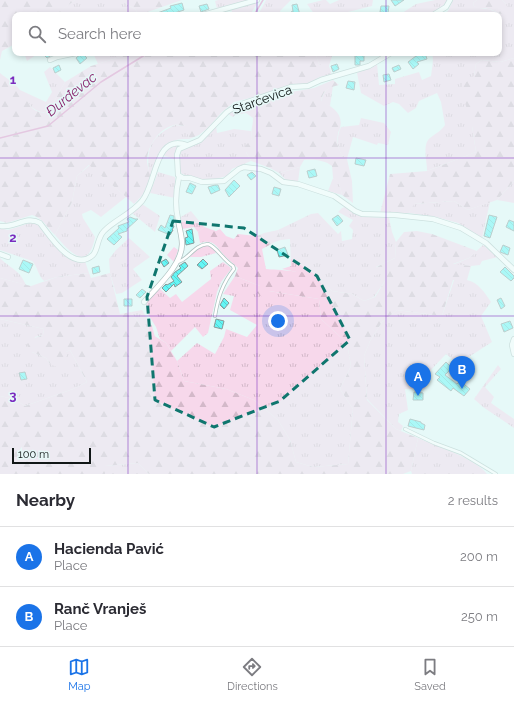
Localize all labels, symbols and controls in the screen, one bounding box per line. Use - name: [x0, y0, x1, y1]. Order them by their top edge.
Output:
- search box: [12, 12, 502, 56]
- icon: search: [26, 23, 48, 45]
- text: Search here: [58, 25, 141, 43]
- water label: Đurđevac: [42, 68, 100, 119]
- text: 1: [10, 72, 17, 87]
- street label: Starčevica: [230, 82, 294, 117]
- text: 2: [9, 230, 17, 245]
- your location: [268, 311, 288, 331]
- pin: B: [449, 356, 475, 389]
- pin: A: [405, 363, 431, 396]
- text: 3: [9, 388, 17, 403]
- scale bar: [12, 446, 91, 465]
- text: 100 m: [18, 448, 49, 461]
- text: Nearby: [16, 490, 75, 510]
- text: 2 results: [448, 493, 498, 508]
- text: Hacienda Pavić: [54, 540, 164, 558]
- text: A: [25, 549, 33, 564]
- text: 200 m: [460, 549, 498, 564]
- text: Place: [54, 558, 87, 573]
- text: Ranč Vranješ: [54, 600, 146, 618]
- text: B: [25, 609, 33, 624]
- text: 250 m: [461, 609, 498, 624]
- text: Place: [54, 618, 87, 633]
- tab: Map: [68, 656, 91, 693]
- tab: Directions: [227, 656, 278, 693]
- tab: Saved: [414, 656, 446, 693]

